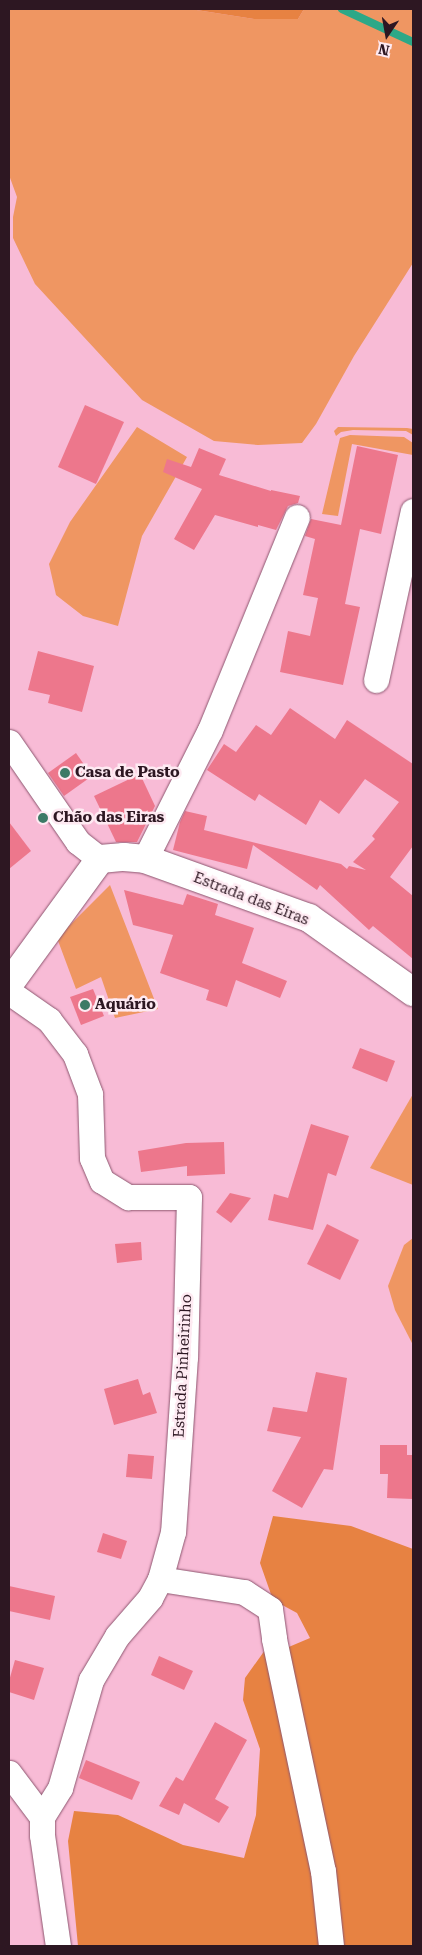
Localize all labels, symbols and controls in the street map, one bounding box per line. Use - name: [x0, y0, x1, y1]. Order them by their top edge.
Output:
- north arrow: [362, 10, 412, 60]
- text: N: [377, 41, 391, 59]
- place label: Casa de Pasto: [75, 764, 180, 782]
- marker: Casa de Pasto: [59, 767, 71, 779]
- place label: Chão das Eiras: [53, 809, 164, 827]
- marker: Chão das Eiras: [37, 812, 49, 824]
- street label: Estrada das Eiras: [191, 869, 311, 929]
- place label: Aquário: [95, 996, 156, 1014]
- marker: Aquário: [79, 999, 91, 1011]
- street label: Estrada Pinheirinho: [170, 1294, 196, 1438]

